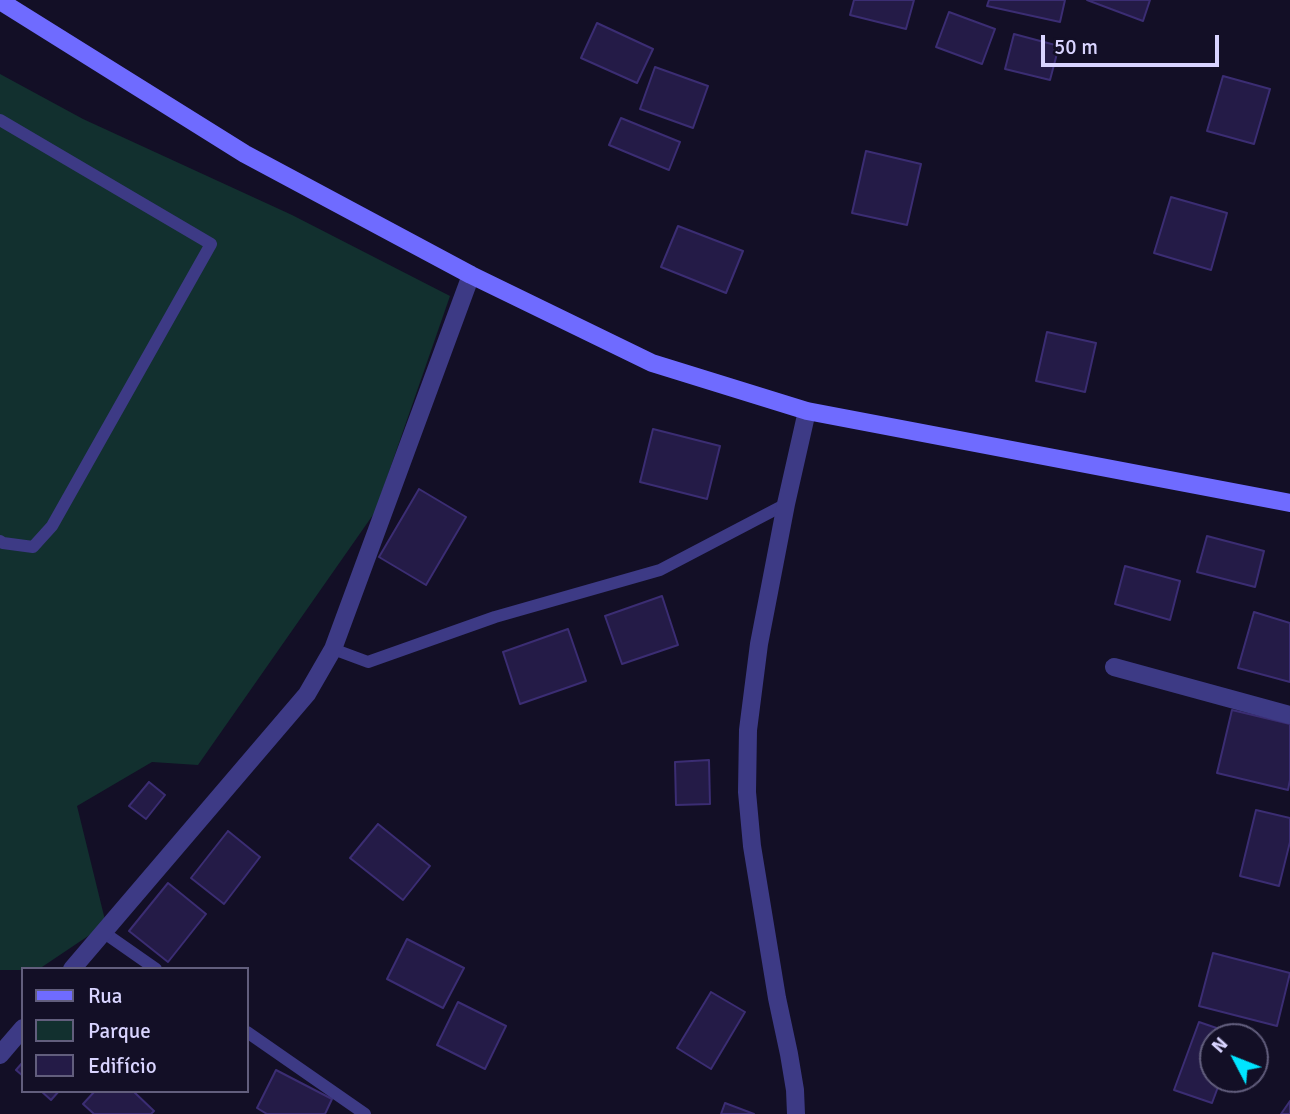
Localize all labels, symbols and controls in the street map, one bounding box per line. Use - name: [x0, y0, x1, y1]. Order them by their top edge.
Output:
- scale bar: [1045, 21, 1224, 65]
- text: 50 m: [1054, 34, 1098, 60]
- legend: [21, 967, 248, 1093]
- text: Rua: [88, 983, 122, 1009]
- text: Parque: [88, 1018, 151, 1044]
- north arrow: [1199, 1023, 1269, 1093]
- text: N: [1207, 1032, 1233, 1058]
- text: Edifício: [88, 1053, 157, 1079]

